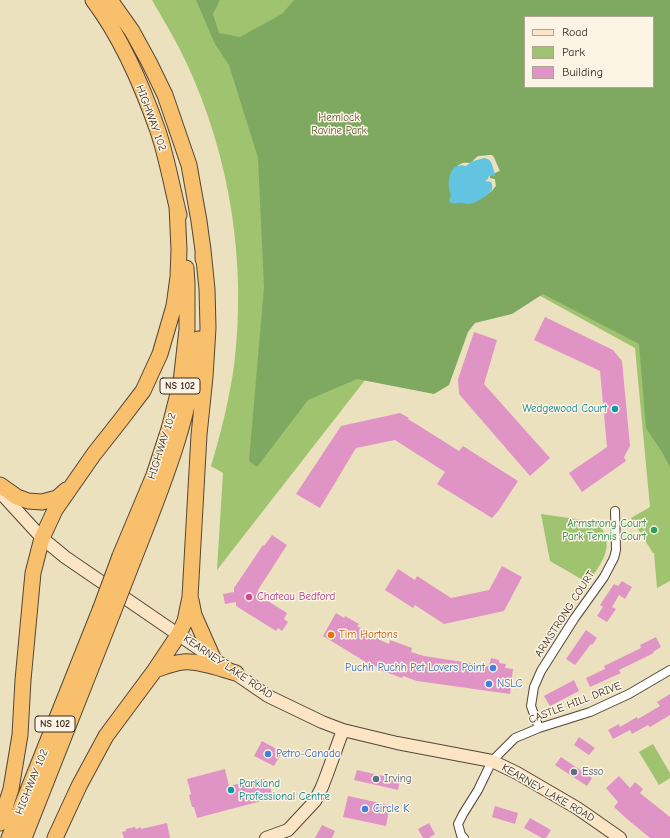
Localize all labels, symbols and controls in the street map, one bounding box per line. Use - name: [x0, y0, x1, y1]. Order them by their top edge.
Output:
- legend: [524, 16, 654, 88]
- text: Road: [562, 25, 588, 39]
- text: Park: [562, 45, 585, 59]
- text: Building: [562, 65, 603, 79]
- street label: HIGHWAY 102: [133, 83, 169, 153]
- park label: Hemlock Ravine Park: [311, 111, 367, 137]
- road number: NS 102: [160, 378, 200, 394]
- place label: Wedgewood Court: [522, 402, 607, 416]
- marker: Wedgewood Court: [610, 404, 620, 414]
- street label: HIGHWAY 102: [145, 411, 179, 481]
- place label: Armstrong Court Park Tennis Court: [562, 517, 646, 543]
- marker: Armstrong Court Park Tennis Court: [649, 525, 659, 535]
- street label: ARMSTRONG COURT: [532, 568, 598, 660]
- place label: Chateau Bedford: [257, 590, 335, 604]
- marker: Chateau Bedford: [244, 592, 254, 602]
- place label: Tim Hortons: [339, 628, 397, 642]
- marker: Tim Hortons: [326, 630, 336, 640]
- street label: KEARNEY LAKE ROAD: [181, 632, 275, 702]
- place label: Puchh Puchh Pet Lovers Point: [345, 661, 485, 675]
- marker: Puchh Puchh Pet Lovers Point: [488, 663, 498, 673]
- place label: NSLC: [497, 677, 522, 691]
- marker: NSLC: [484, 679, 494, 689]
- street label: CASTLE HILL DRIVE: [527, 679, 623, 727]
- road number: NS 102: [35, 716, 75, 732]
- street label: HIGHWAY 102: [13, 747, 51, 817]
- place label: Petro-Canada: [276, 747, 340, 761]
- marker: Petro-Canada: [263, 749, 273, 759]
- street label: KEARNEY LAKE ROAD: [499, 761, 597, 825]
- place label: Esso: [582, 765, 604, 779]
- marker: Esso: [569, 767, 579, 777]
- place label: Irving: [384, 772, 412, 786]
- marker: Irving: [371, 774, 381, 784]
- place label: Parkland Professional Centre: [239, 777, 330, 803]
- marker: Parkland Professional Centre: [226, 785, 236, 795]
- place label: Circle K: [373, 802, 409, 816]
- marker: Circle K: [360, 804, 370, 814]

